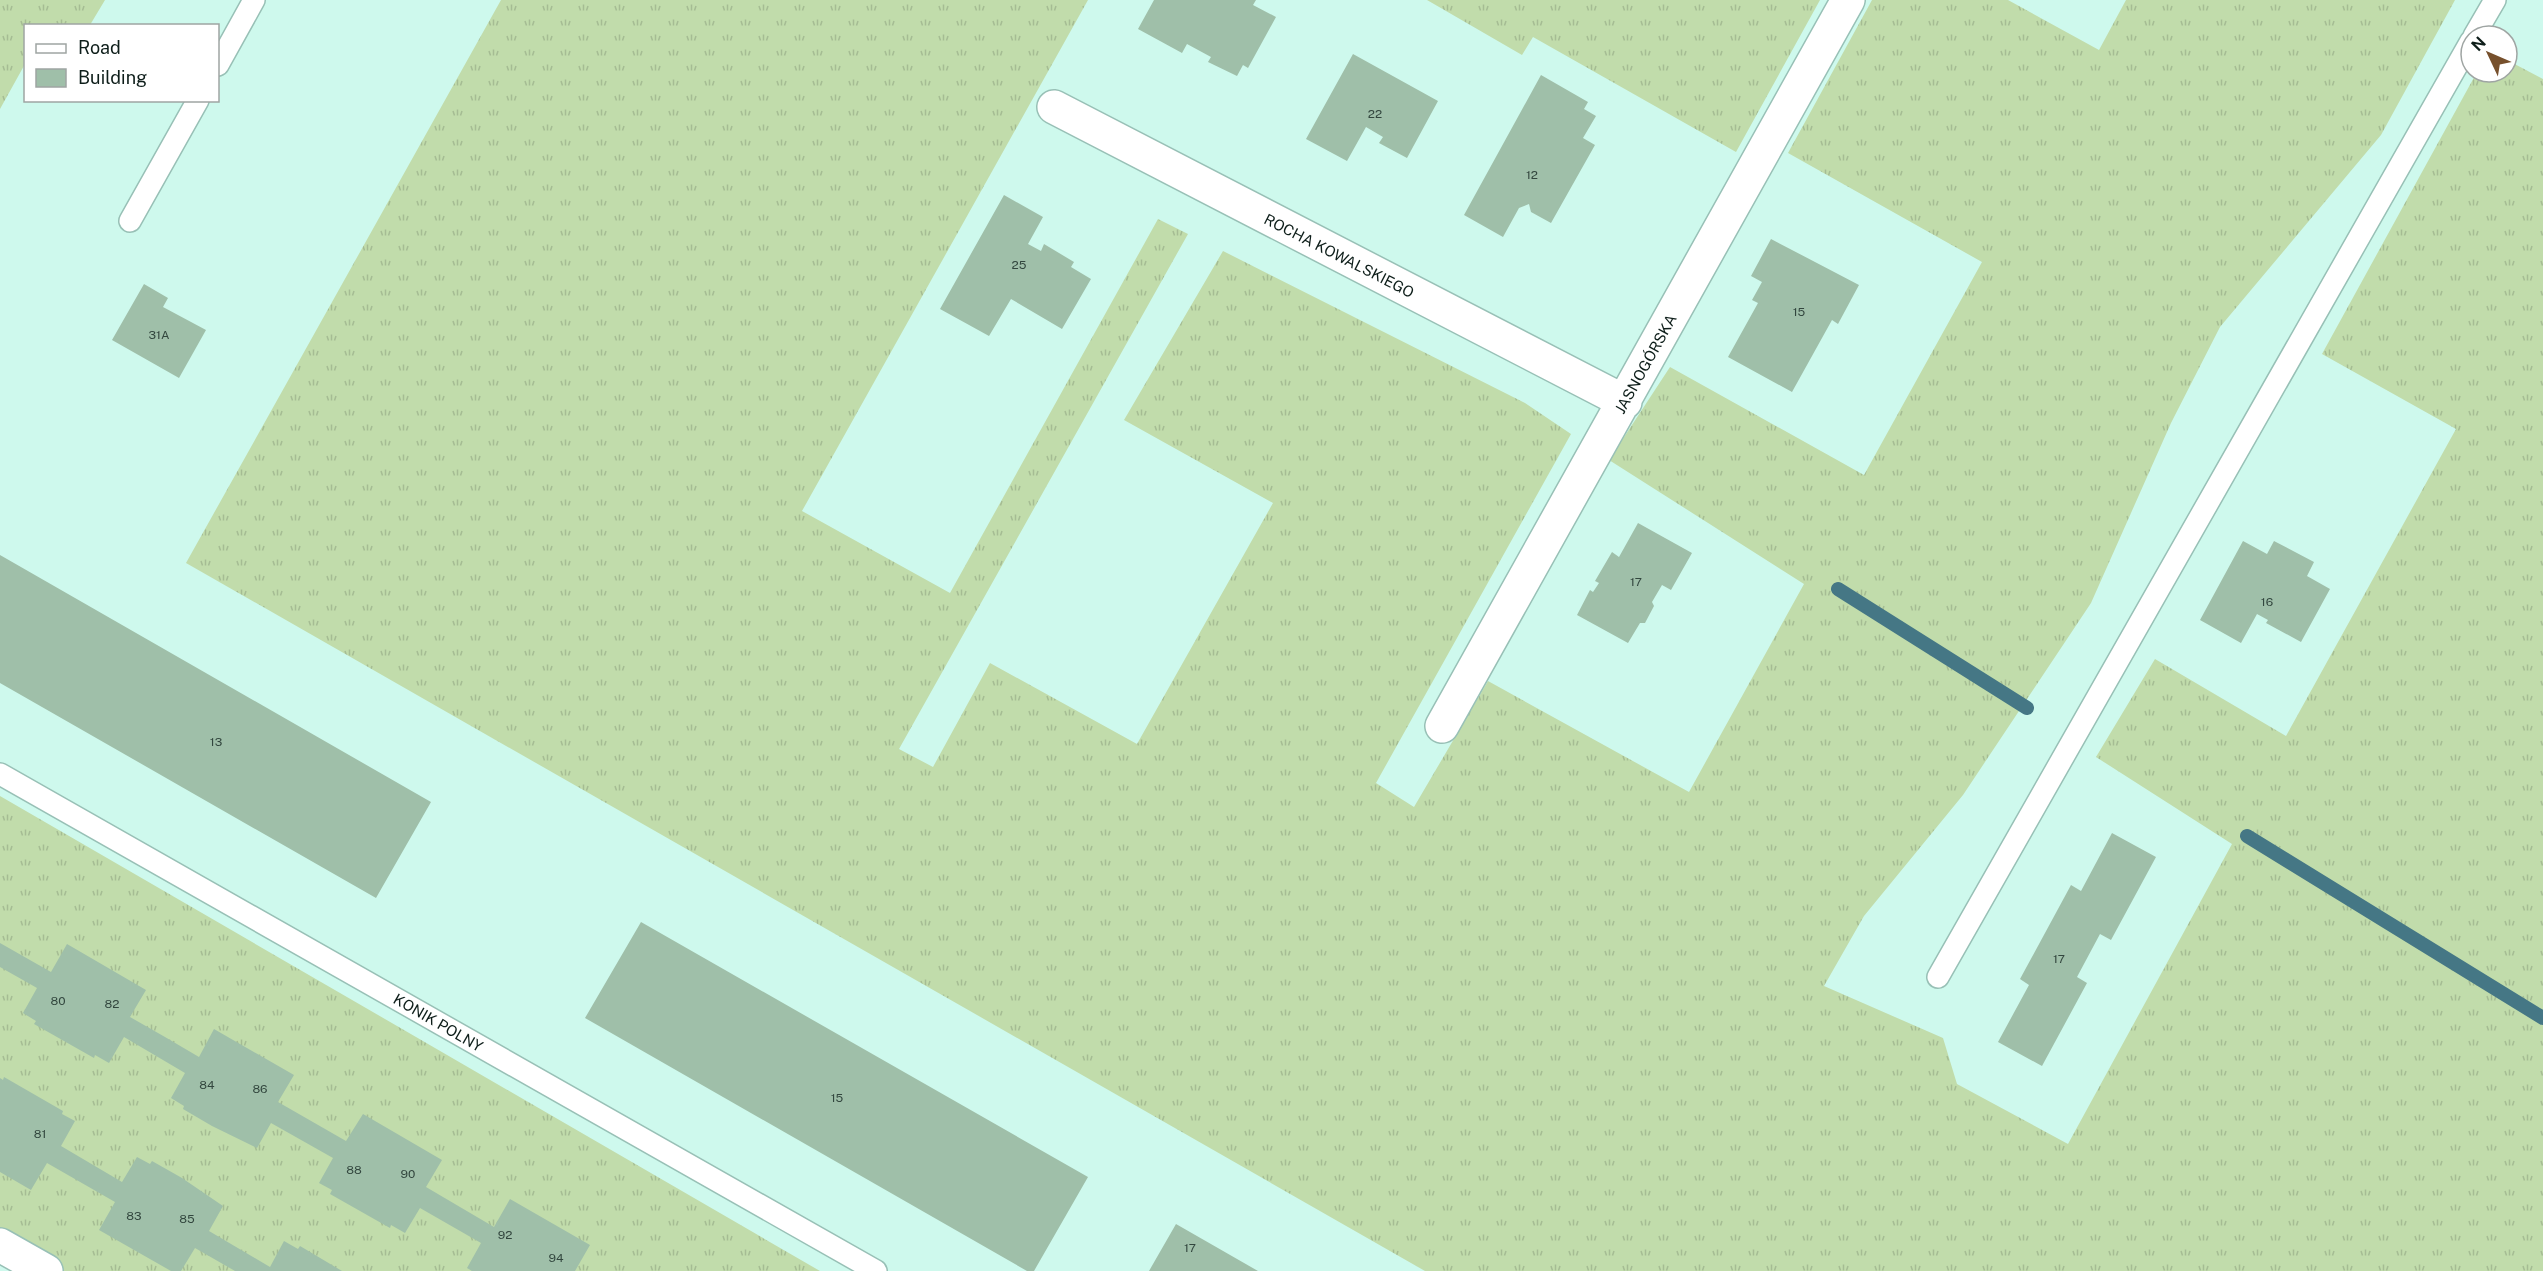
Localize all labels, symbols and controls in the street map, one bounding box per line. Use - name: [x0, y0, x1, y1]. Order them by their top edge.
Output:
- legend: [24, 24, 219, 102]
- north arrow: [2459, 24, 2519, 84]
- text: N: [2467, 33, 2490, 55]
- text: Road: [78, 37, 121, 58]
- text: Building: [78, 67, 147, 88]
- house number: 22: [1368, 107, 1382, 121]
- house number: 12: [1526, 168, 1538, 182]
- street label: ROCHA KOWALSKIEGO: [1261, 210, 1417, 301]
- house number: 25: [1012, 258, 1027, 272]
- house number: 15: [1793, 305, 1806, 319]
- street label: JASNOGÓRSKA: [1610, 310, 1680, 416]
- house number: 31A: [149, 328, 170, 342]
- house number: 17: [1630, 575, 1642, 589]
- house number: 16: [2261, 595, 2273, 609]
- house number: 13: [210, 735, 222, 749]
- house number: 17: [2053, 952, 2065, 966]
- street label: KONIK POLNY: [391, 990, 486, 1055]
- house number: 80: [50, 994, 66, 1008]
- house number: 82: [105, 997, 119, 1011]
- house number: 84: [199, 1078, 215, 1092]
- house number: 86: [252, 1082, 268, 1096]
- house number: 15: [831, 1091, 844, 1105]
- house number: 81: [34, 1127, 46, 1141]
- house number: 88: [346, 1163, 362, 1177]
- house number: 90: [401, 1167, 415, 1181]
- house number: 83: [126, 1209, 142, 1223]
- house number: 85: [179, 1212, 195, 1226]
- house number: 92: [498, 1228, 512, 1242]
- house number: 17: [1184, 1241, 1196, 1255]
- house number: 94: [548, 1251, 564, 1265]

